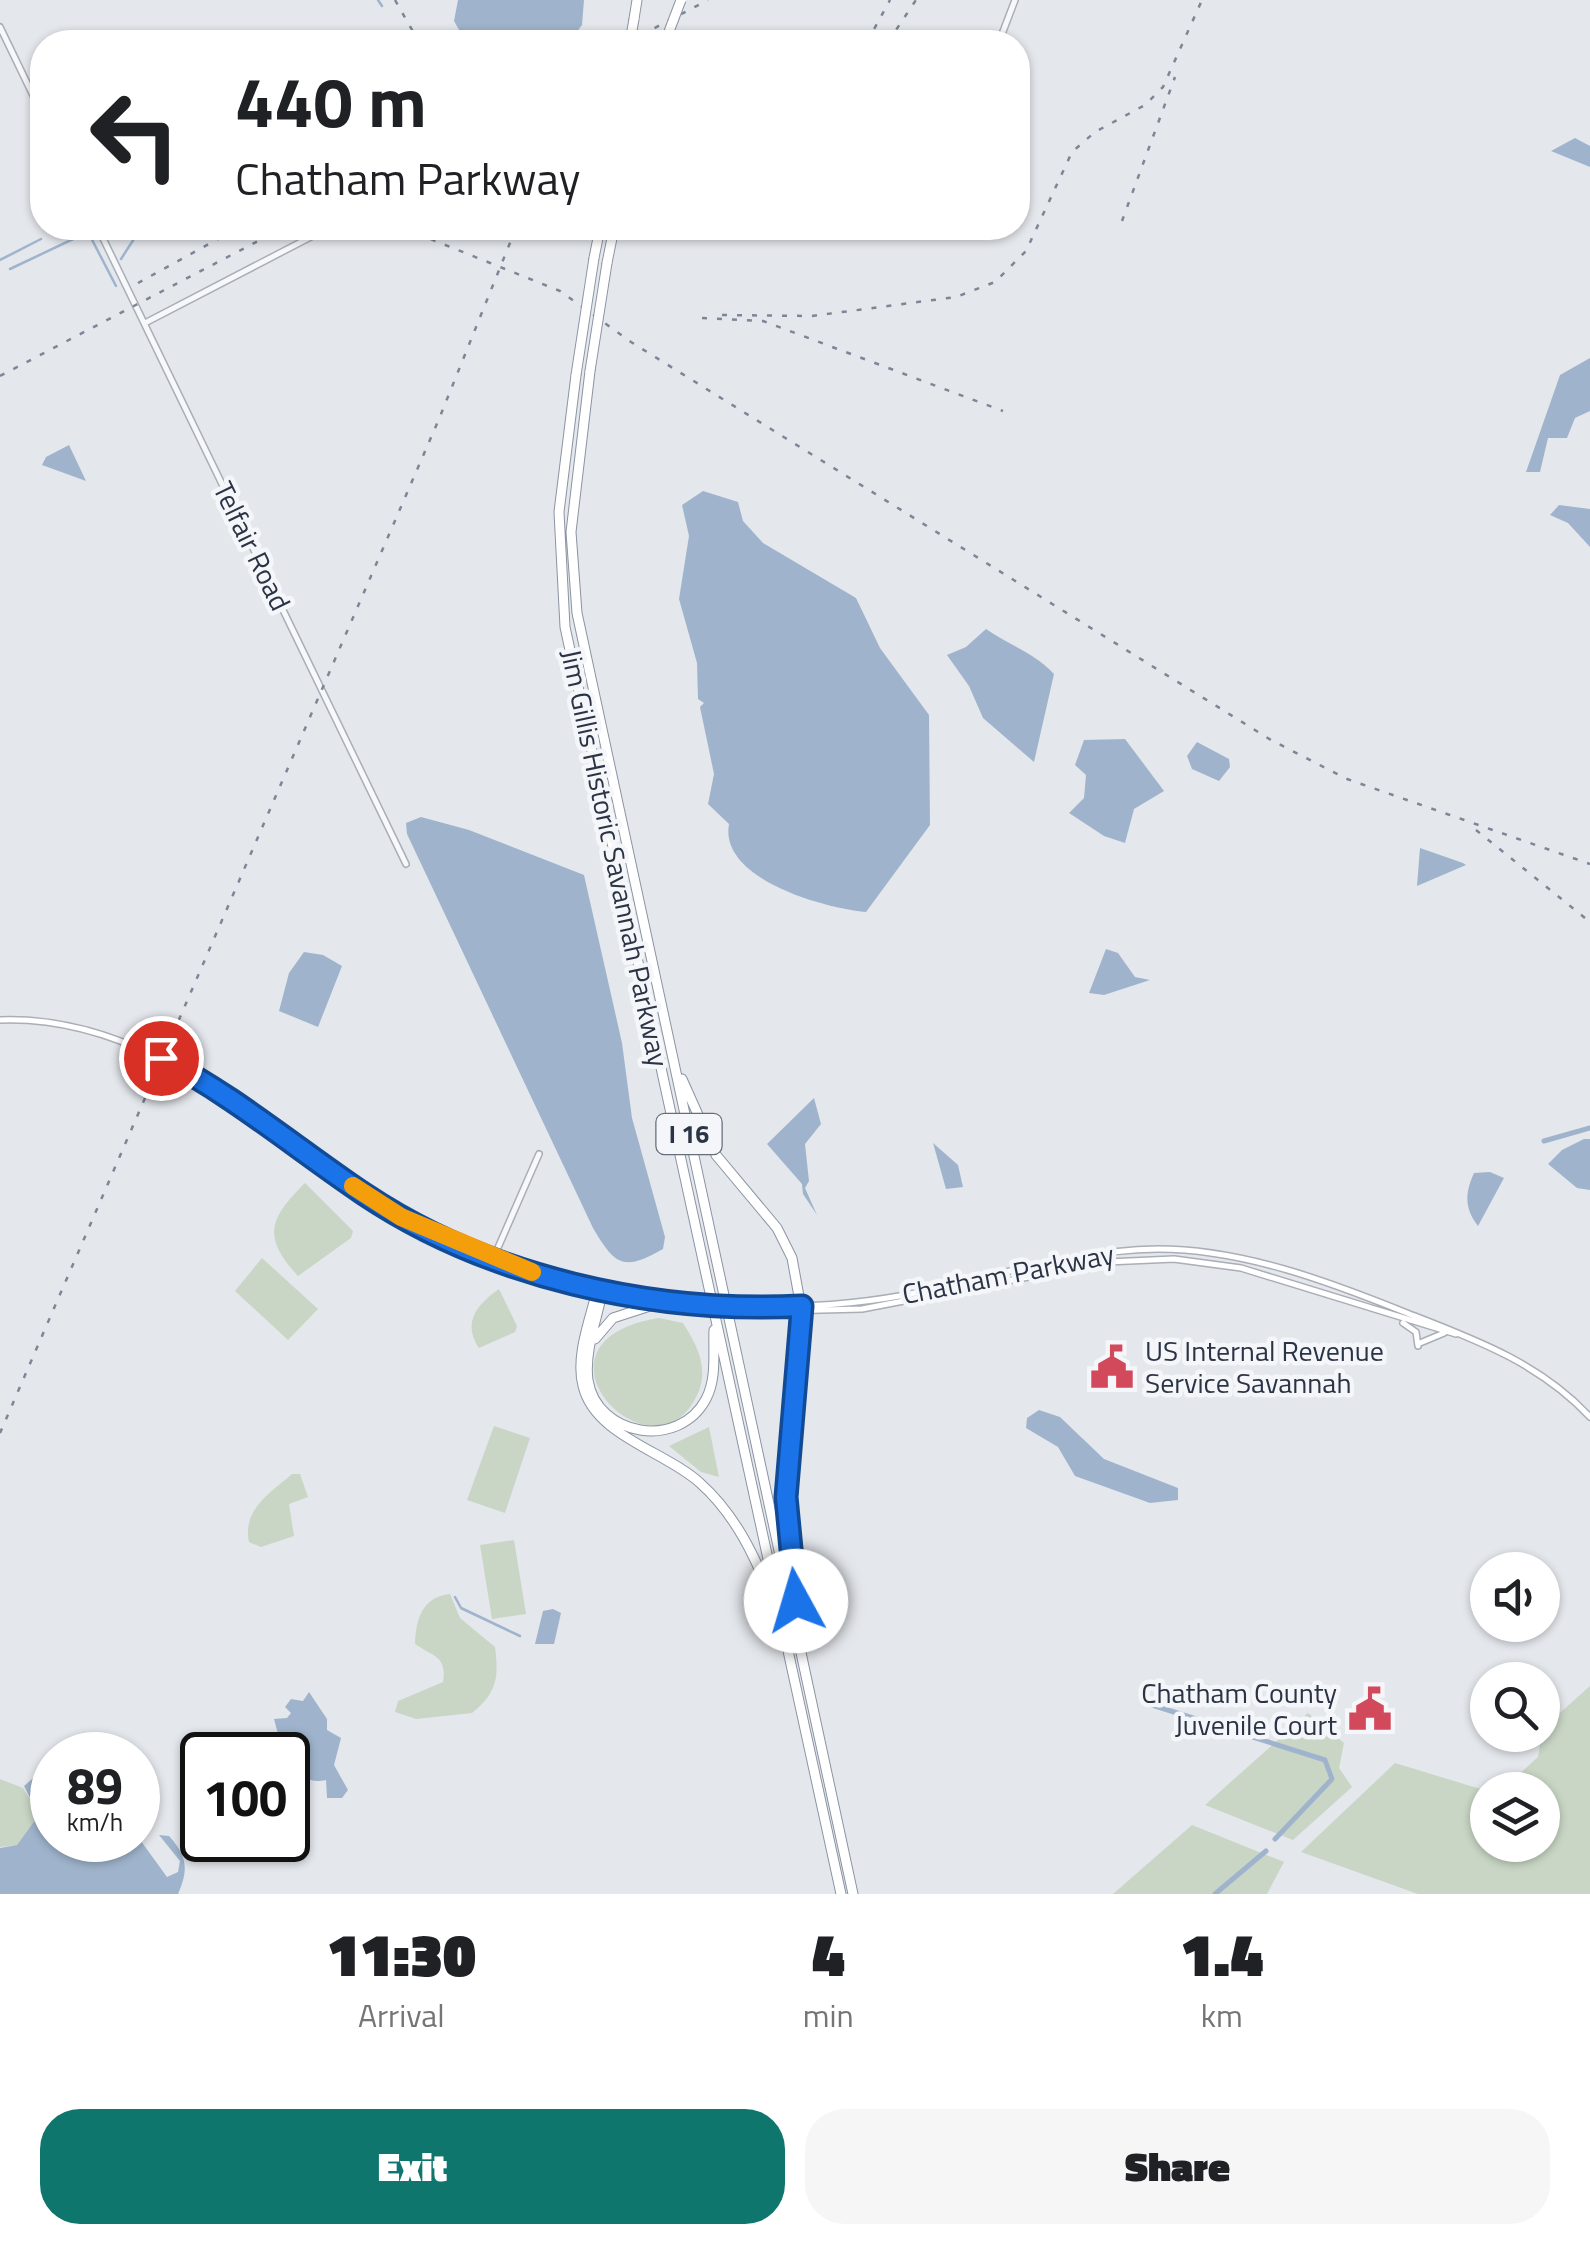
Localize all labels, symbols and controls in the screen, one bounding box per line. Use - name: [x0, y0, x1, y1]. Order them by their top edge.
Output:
- text: 440 m: [235, 48, 427, 154]
- icon: left: [70, 70, 200, 200]
- text: Chatham Parkway: [235, 144, 580, 212]
- street label: Telfair Road: [203, 474, 302, 618]
- street label: Jim Gillis Historic Savannah Parkway: [550, 645, 681, 1071]
- pin: [119, 1016, 204, 1101]
- icon: arrive: [134, 1031, 189, 1086]
- road number: I 16: [656, 1114, 722, 1154]
- street label: Chatham Parkway: [898, 1232, 1118, 1315]
- place label: US Internal Revenue Service Savannah: [1145, 1329, 1384, 1404]
- public building icon: US Internal Revenue Service Savannah: [1088, 1343, 1136, 1391]
- position arrow: [744, 1549, 848, 1653]
- map controls: [1470, 1552, 1560, 1862]
- button: sound: [1470, 1552, 1560, 1642]
- button: search: [1470, 1662, 1560, 1752]
- place label: Chatham County Juvenile Court: [1141, 1671, 1337, 1746]
- public building icon: Chatham County Juvenile Court: [1346, 1685, 1394, 1733]
- speed limit sign: 100: [180, 1732, 310, 1862]
- text: 89: [67, 1747, 123, 1823]
- button: layers: [1470, 1772, 1560, 1862]
- text: km/h: [67, 1803, 123, 1841]
- text: 11:30: [327, 1908, 476, 1999]
- text: 4: [812, 1908, 845, 1999]
- text: 1.4: [1180, 1908, 1263, 1999]
- text: Arrival: [358, 1991, 445, 2039]
- text: min: [803, 1991, 854, 2039]
- text: km: [1201, 1991, 1243, 2039]
- button: Exit: [40, 2109, 785, 2224]
- button: Share: [805, 2109, 1550, 2224]

